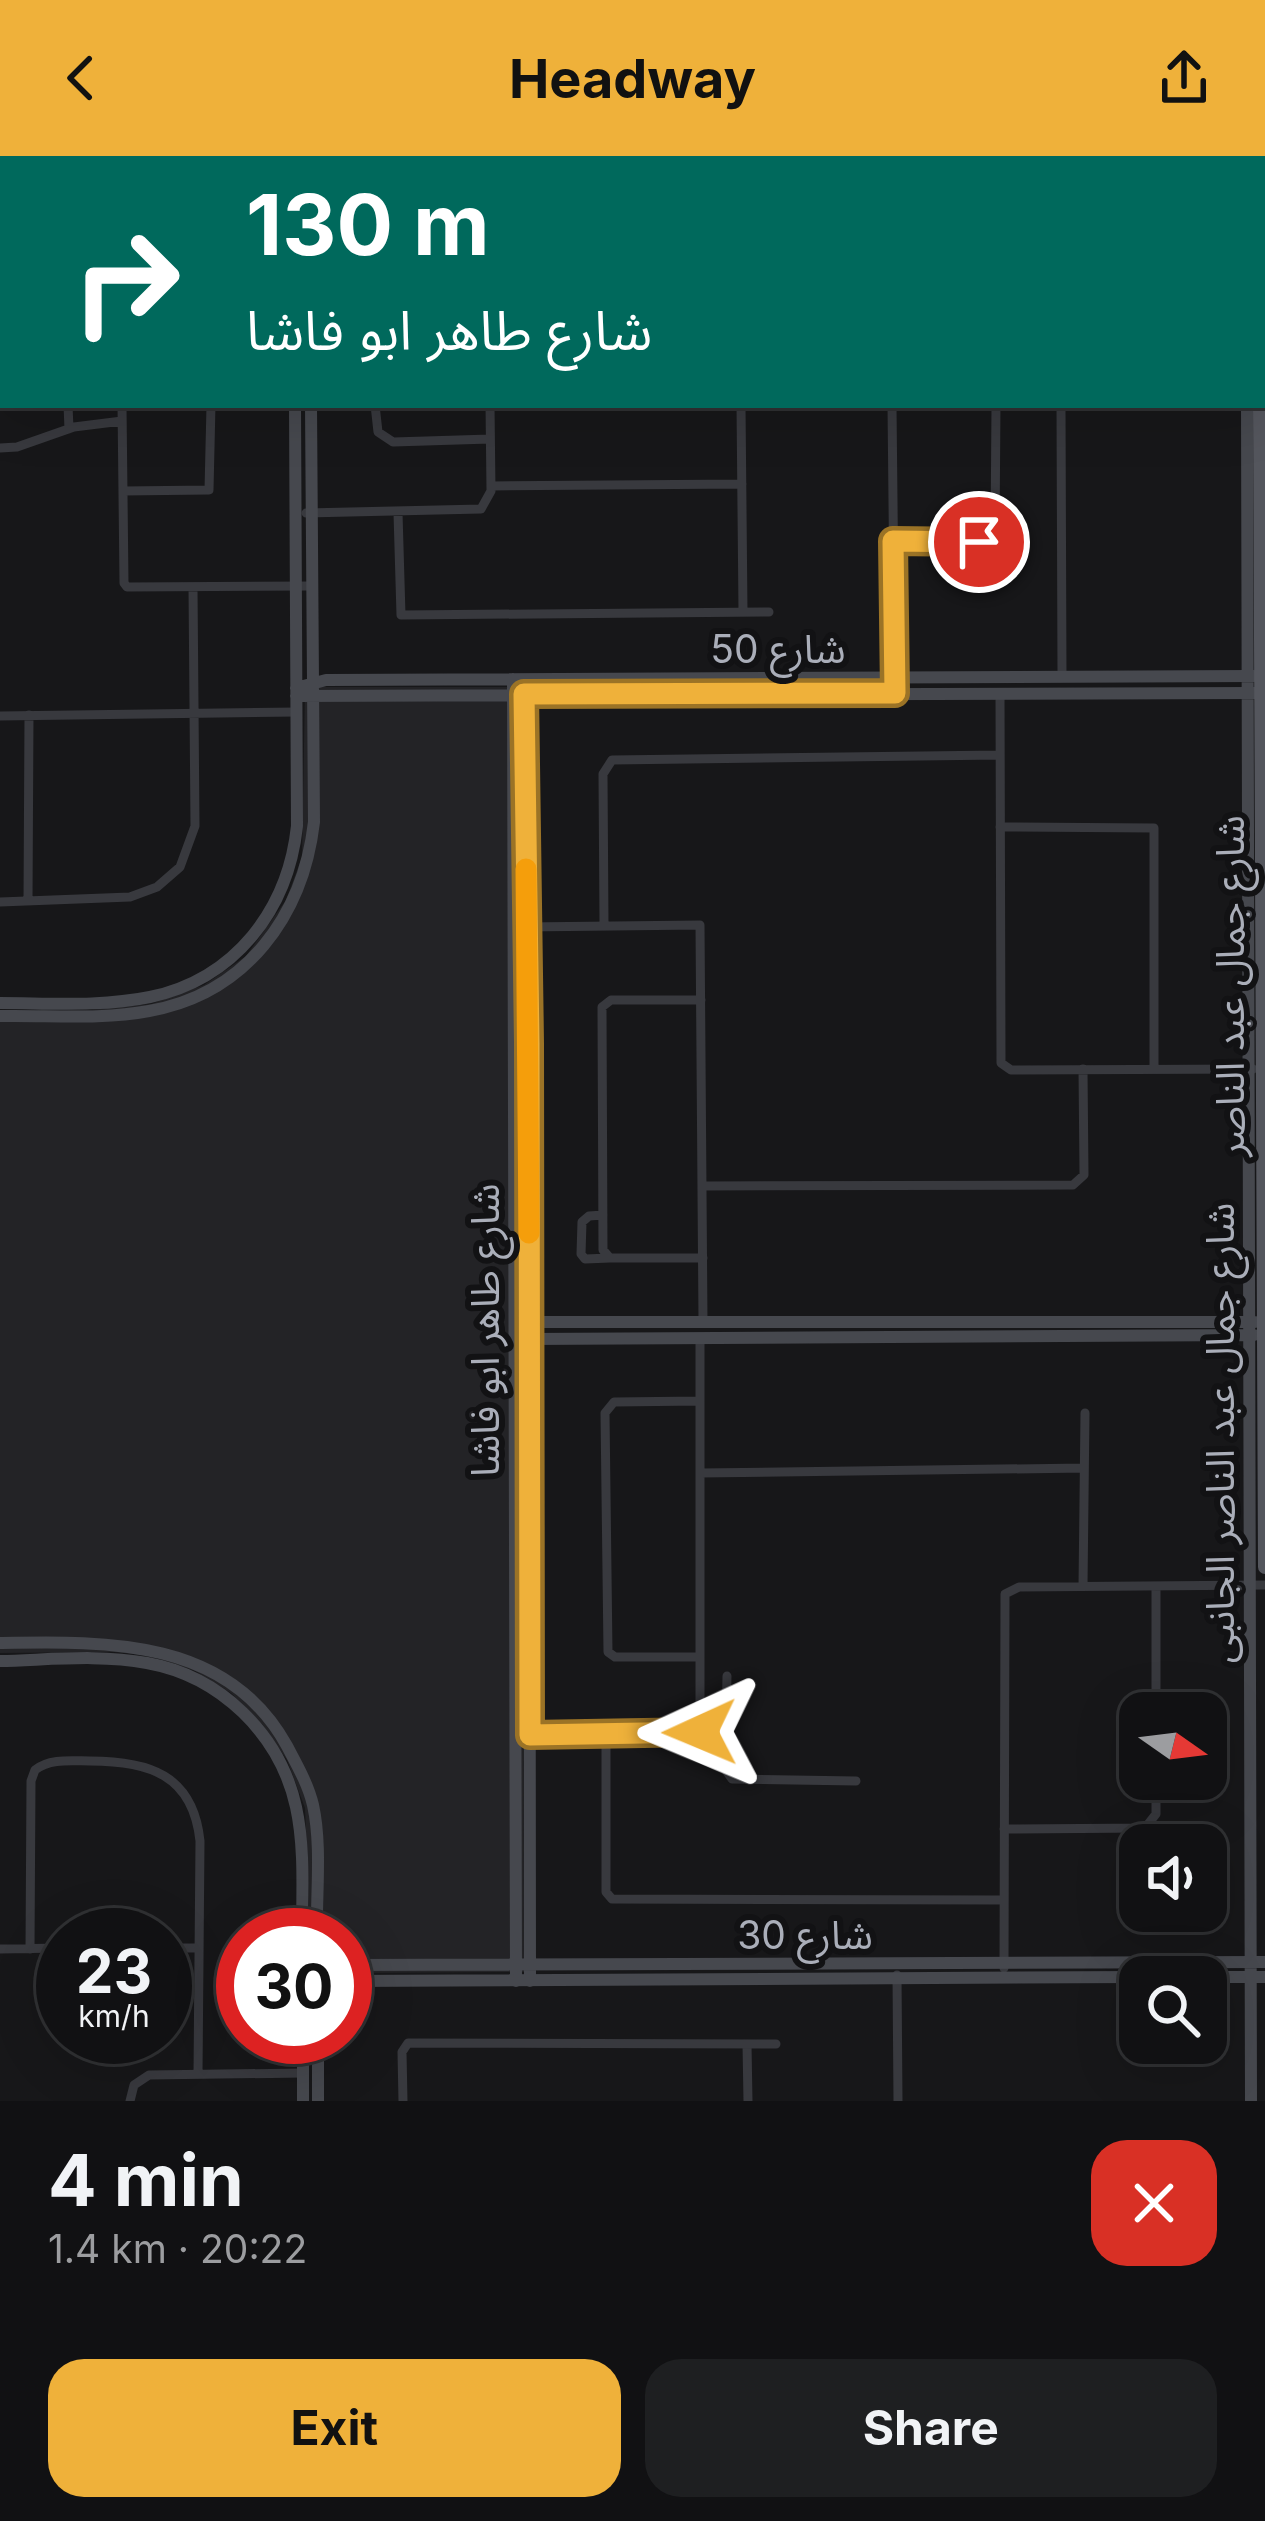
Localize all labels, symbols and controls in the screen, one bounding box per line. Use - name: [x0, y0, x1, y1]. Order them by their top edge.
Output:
- icon: back: [48, 45, 114, 111]
- icon: share: [1151, 45, 1217, 111]
- text: Headway: [509, 46, 756, 111]
- text: 130 m: [246, 174, 490, 275]
- icon: right: [48, 204, 204, 360]
- text: شارع طاهر ابو فاشا: [246, 298, 652, 363]
- pin: [928, 491, 1030, 593]
- icon: arrive: [946, 509, 1012, 575]
- street label: شارع 50: [710, 625, 846, 678]
- street label: شارع جمال عبد الناصر: [1206, 815, 1259, 1158]
- street label: شارع طاهر ابو فاشا: [461, 1183, 514, 1477]
- street label: شارع جمال عبد الناصر الجانبى: [1196, 1203, 1249, 1663]
- position arrow: [637, 1669, 763, 1795]
- north arrow: [1119, 1692, 1227, 1800]
- map controls: [1119, 1692, 1227, 2064]
- button: sound: [1119, 1824, 1227, 1932]
- speed limit sign: 30: [216, 1908, 372, 2064]
- street label: شارع 30: [737, 1911, 873, 1964]
- text: 23: [76, 1935, 152, 2007]
- button: search: [1119, 1956, 1227, 2064]
- text: km/h: [78, 1998, 150, 2034]
- text: 4 min: [48, 2136, 244, 2223]
- button: close: [1091, 2140, 1217, 2266]
- text: 1.4 km · 20:22: [48, 2225, 307, 2272]
- button: Exit: [48, 2359, 621, 2497]
- button: Share: [645, 2359, 1217, 2497]

